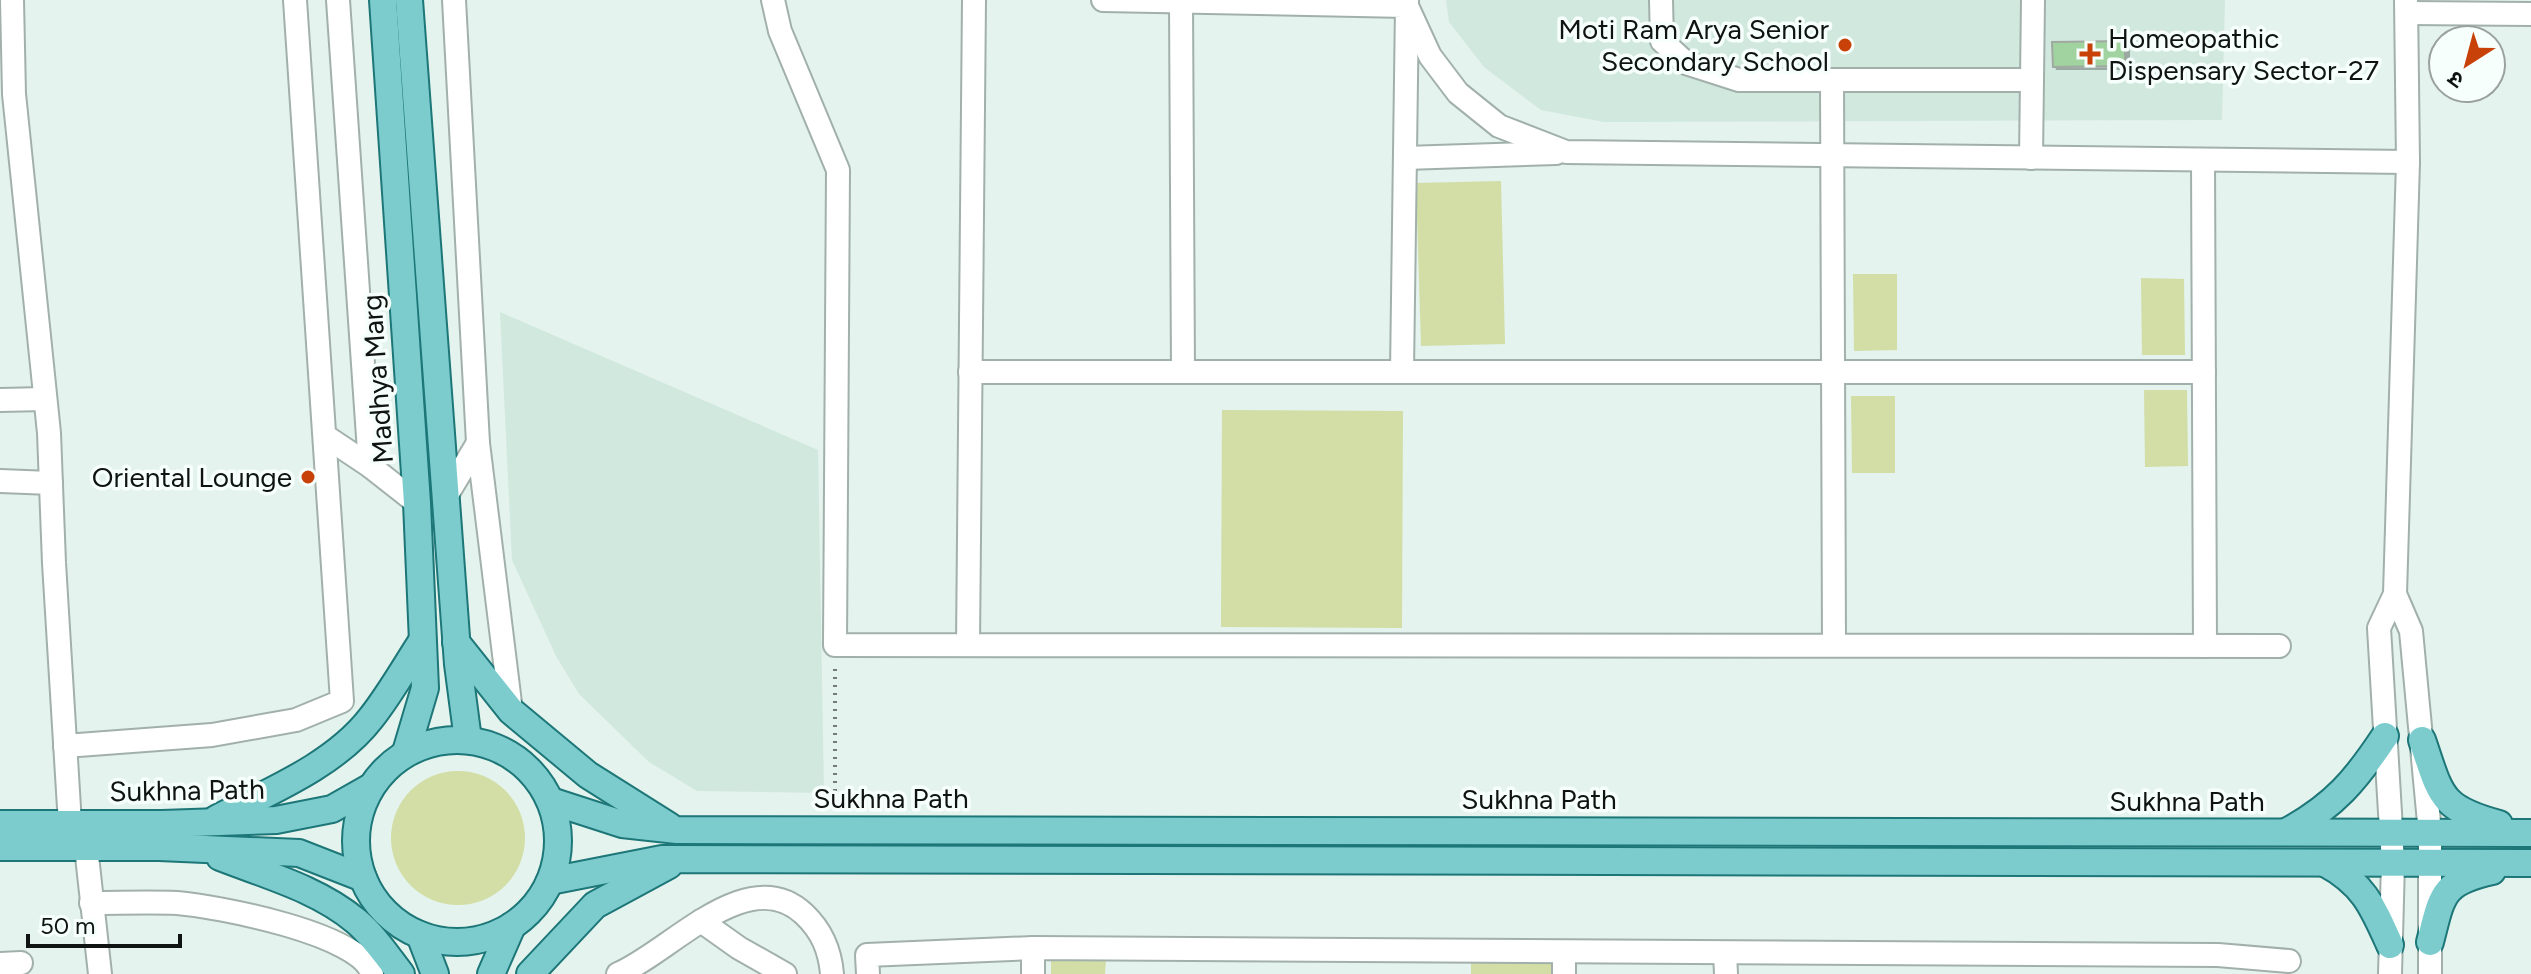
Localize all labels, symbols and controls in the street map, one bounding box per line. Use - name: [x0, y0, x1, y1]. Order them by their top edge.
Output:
- place label: Moti Ram Arya Senior Secondary School: [1558, 12, 1830, 78]
- place label: Homeopathic Dispensary Sector-27: [2108, 21, 2379, 87]
- north arrow: [2427, 24, 2507, 104]
- marker: Moti Ram Arya Senior Secondary School: [1836, 36, 1854, 54]
- marker: Homeopathic Dispensary Sector-27: [2079, 43, 2101, 65]
- text: उ: [2441, 64, 2469, 94]
- street label: Madhya Marg: [354, 293, 400, 465]
- place label: Oriental Lounge: [92, 460, 292, 494]
- marker: Oriental Lounge: [299, 468, 317, 486]
- street label: Sukhna Path: [109, 772, 265, 808]
- street label: Sukhna Path: [813, 781, 969, 815]
- street label: Sukhna Path: [1461, 782, 1617, 816]
- street label: Sukhna Path: [2109, 784, 2265, 818]
- scale bar: [28, 898, 180, 948]
- text: 50 m: [40, 911, 96, 940]

